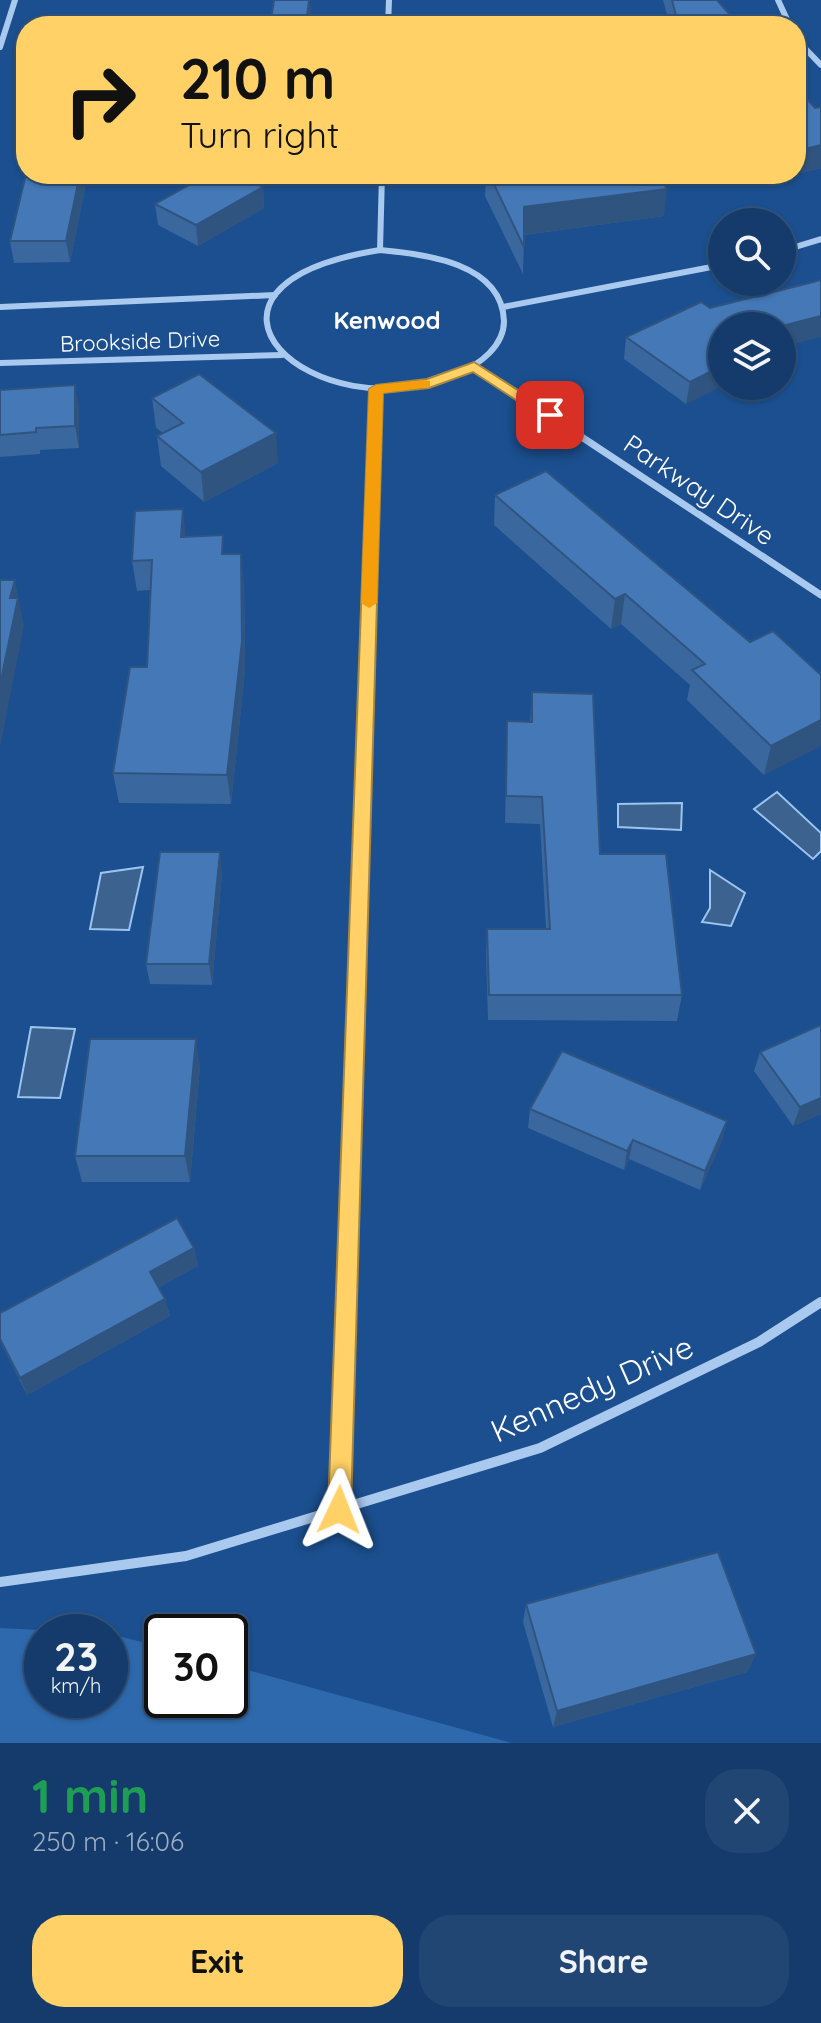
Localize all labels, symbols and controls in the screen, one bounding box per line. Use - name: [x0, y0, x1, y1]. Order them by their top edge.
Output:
- text: 210 m: [180, 43, 335, 113]
- icon: right: [48, 48, 152, 152]
- text: Turn right: [180, 112, 339, 157]
- map controls: [708, 208, 796, 400]
- button: search: [708, 208, 796, 296]
- district label: Kenwood: [333, 305, 441, 335]
- button: layers: [708, 312, 796, 400]
- street label: Brookside Drive: [59, 324, 221, 358]
- pin: [516, 381, 584, 449]
- icon: arrive: [528, 393, 572, 437]
- street label: Parkway Drive: [618, 427, 781, 552]
- street label: Kennedy Drive: [484, 1326, 699, 1451]
- position arrow: [297, 1468, 381, 1552]
- speed limit sign: 30: [144, 1614, 248, 1718]
- text: 23: [54, 1631, 98, 1681]
- text: km/h: [51, 1673, 101, 1698]
- text: 1 min: [32, 1765, 148, 1825]
- button: close: [705, 1769, 789, 1853]
- text: 250 m · 16:06: [32, 1825, 184, 1858]
- button: Exit: [32, 1915, 403, 2007]
- button: Share: [419, 1915, 789, 2007]

